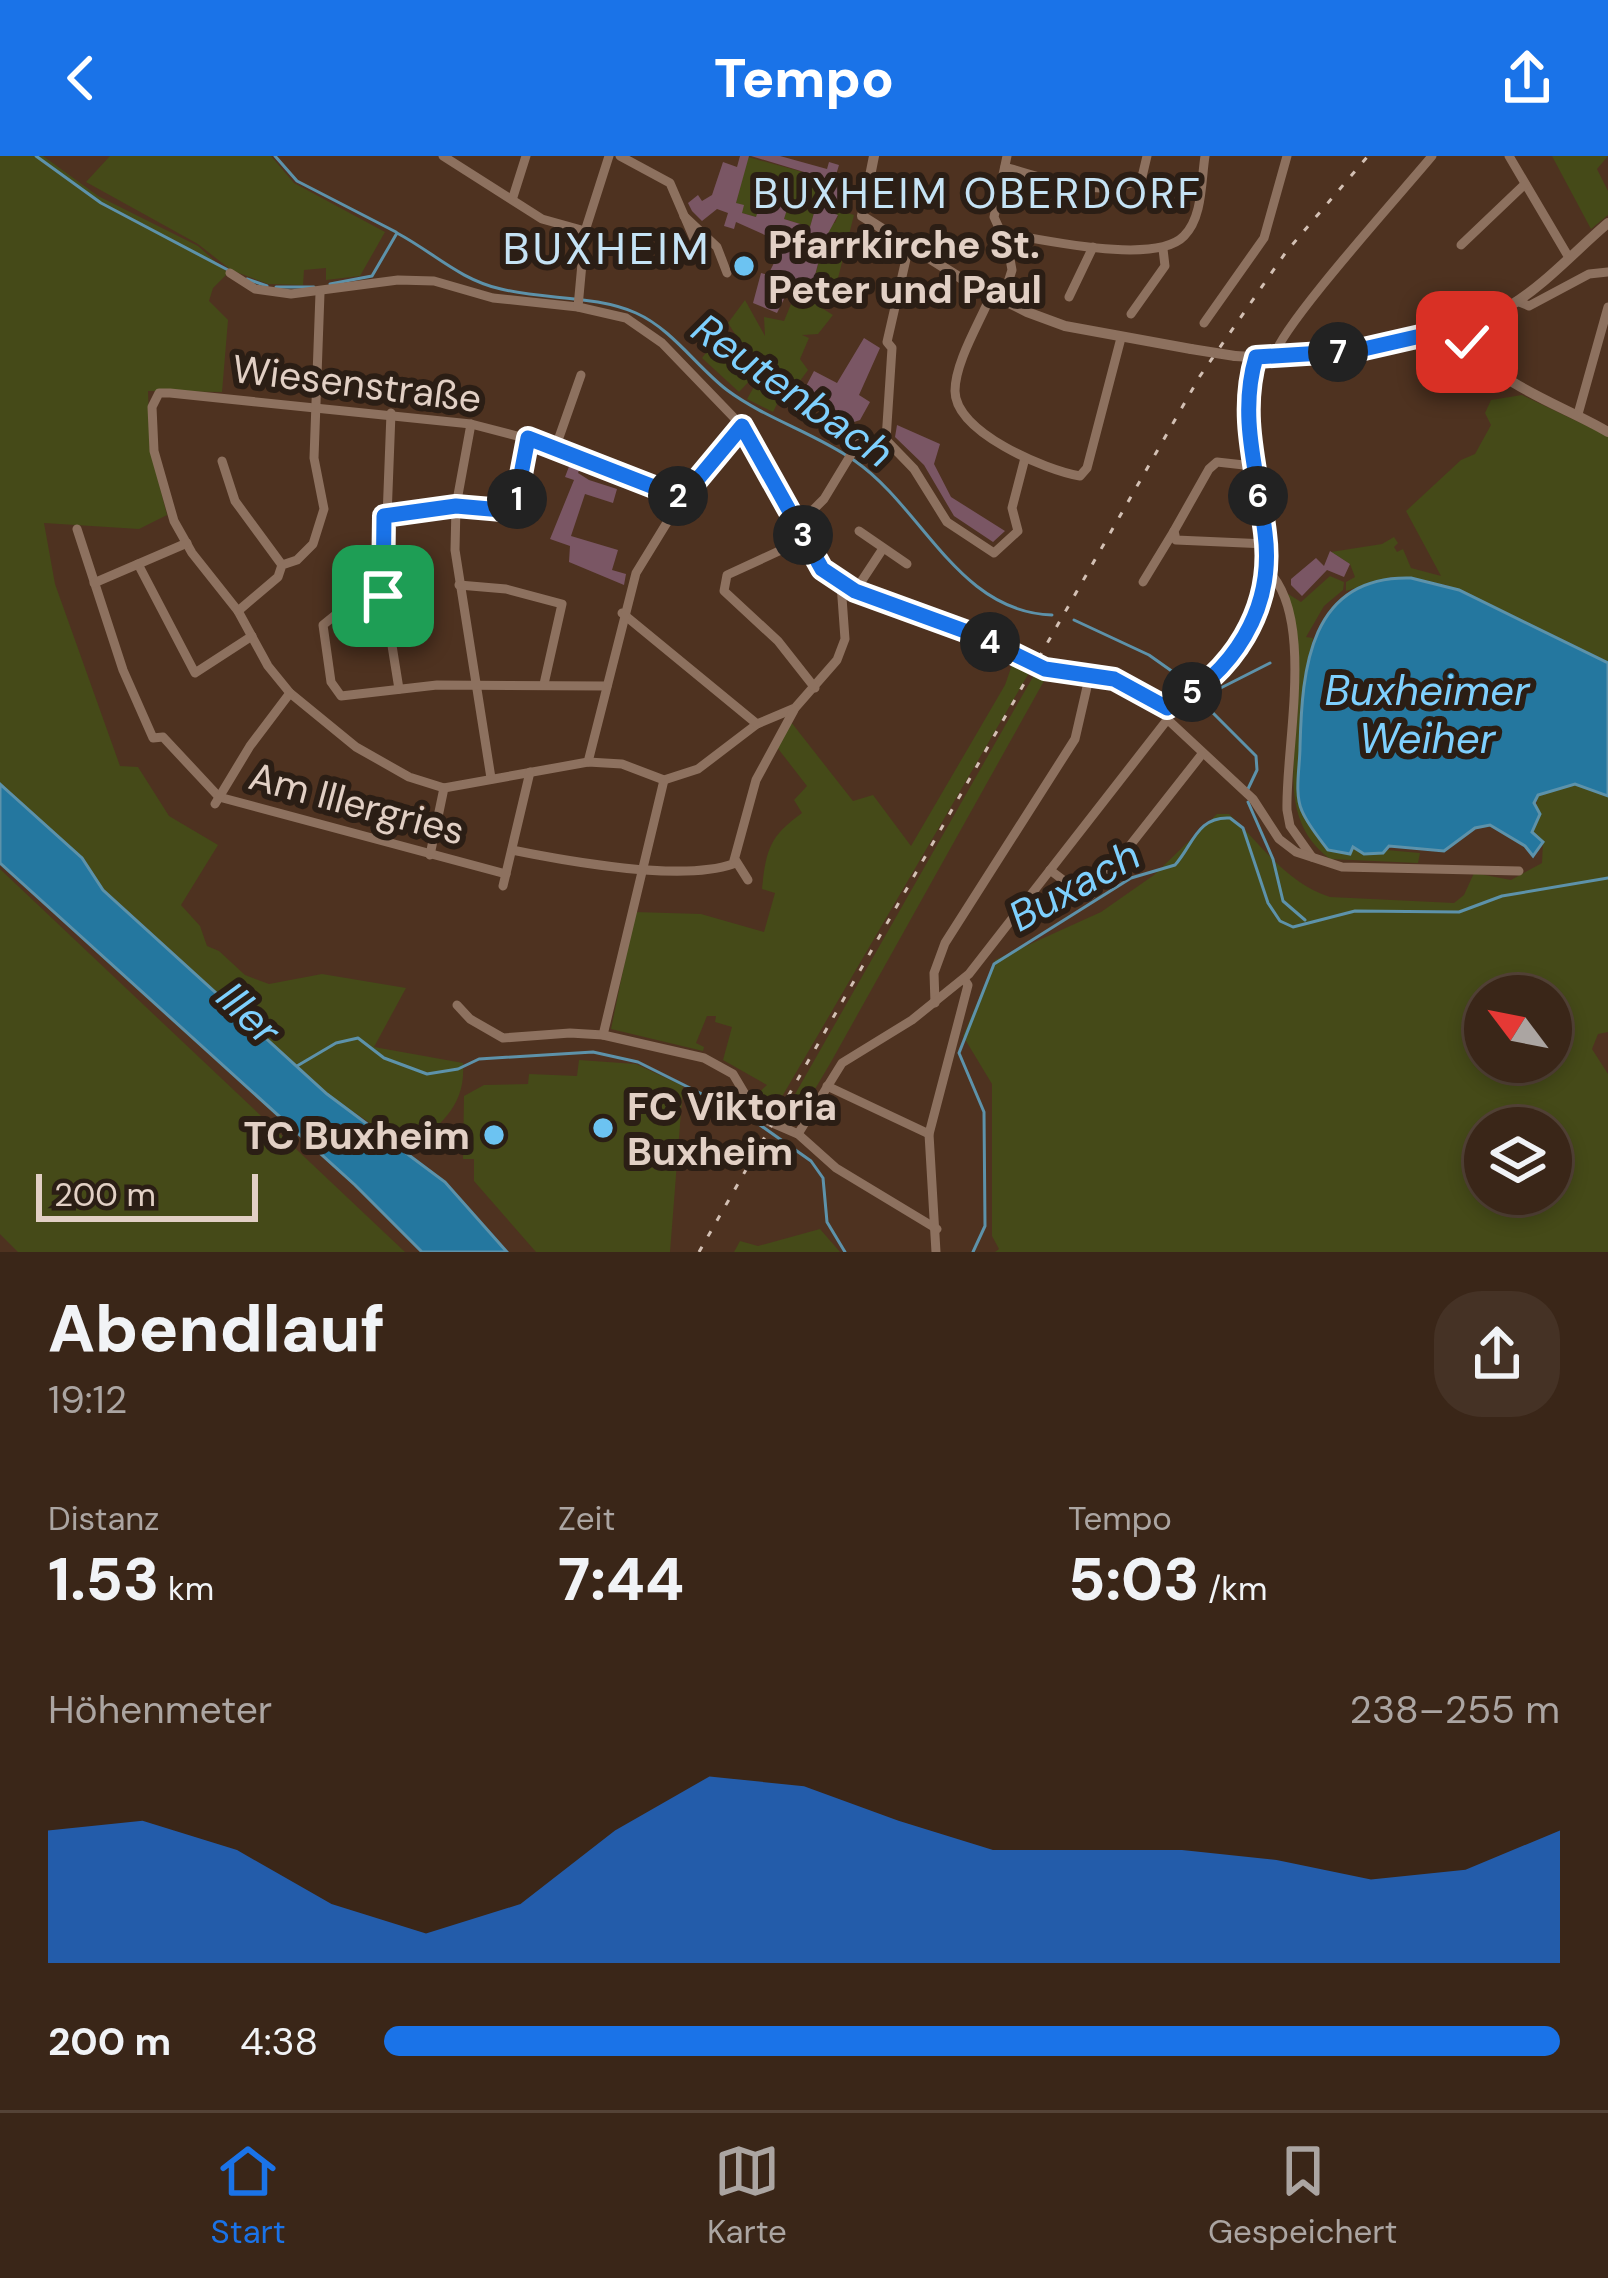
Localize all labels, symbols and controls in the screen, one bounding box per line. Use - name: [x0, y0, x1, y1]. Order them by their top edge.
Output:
- text: Tempo: [714, 43, 894, 114]
- icon: back: [48, 45, 114, 111]
- icon: share: [1494, 45, 1560, 111]
- district label: BUXHEIM OBERDORF: [753, 166, 1203, 221]
- district label: BUXHEIM: [502, 219, 712, 278]
- place label: Pfarrkirche St. Peter und Paul: [768, 219, 1042, 315]
- marker: Pfarrkirche St. Peter und Paul: [731, 253, 757, 279]
- pin: [1416, 291, 1518, 393]
- water label: Reutenbach: [681, 301, 904, 480]
- icon: check: [1434, 309, 1500, 375]
- pin: 7: [1308, 322, 1368, 382]
- text: 7: [1329, 330, 1347, 373]
- street label: Wiesenstraße: [230, 343, 484, 424]
- pin: 2: [648, 466, 708, 526]
- pin: 6: [1228, 466, 1288, 526]
- pin: 1: [487, 469, 547, 529]
- text: 2: [668, 474, 688, 517]
- text: 6: [1248, 474, 1268, 517]
- text: 1: [511, 477, 523, 520]
- pin: 3: [773, 505, 833, 565]
- text: 3: [793, 513, 813, 556]
- pin: [332, 545, 434, 647]
- icon: arrive: [350, 563, 416, 629]
- pin: 4: [960, 612, 1020, 672]
- text: 4: [979, 620, 1001, 663]
- pin: 5: [1162, 662, 1222, 722]
- water label: Buxheimer Weiher: [1324, 663, 1531, 766]
- text: 5: [1182, 670, 1202, 713]
- street label: Am Illergries: [244, 750, 470, 857]
- water label: Buxach: [999, 827, 1150, 944]
- water label: Iller: [205, 970, 293, 1058]
- north arrow: [1464, 975, 1572, 1083]
- map controls: [1464, 975, 1572, 1215]
- place label: FC Viktoria Buxheim: [627, 1081, 837, 1177]
- button: layers: [1464, 1107, 1572, 1215]
- place label: TC Buxheim: [244, 1110, 470, 1161]
- marker: FC Viktoria Buxheim: [590, 1115, 616, 1141]
- marker: TC Buxheim: [481, 1122, 507, 1148]
- scale bar: [36, 1168, 258, 1221]
- text: 200 m: [54, 1173, 156, 1216]
- text: Abendlauf: [48, 1286, 385, 1371]
- button: share: [1434, 1291, 1560, 1417]
- text: 19:12: [48, 1374, 127, 1425]
- text: Distanz: [48, 1497, 159, 1540]
- text: Zeit: [558, 1497, 615, 1540]
- text: Tempo: [1068, 1497, 1172, 1540]
- text: 1.53: [48, 1540, 159, 1619]
- text: 7:44: [558, 1540, 684, 1619]
- text: 5:03: [1068, 1540, 1200, 1619]
- text: km: [159, 1567, 214, 1610]
- text: /km: [1200, 1567, 1267, 1610]
- text: Höhenmeter: [48, 1684, 272, 1735]
- text: 238–255 m: [1350, 1684, 1560, 1735]
- text: 200 m: [48, 2016, 171, 2067]
- text: 4:38: [240, 2016, 318, 2067]
- tab: Start: [211, 2138, 286, 2253]
- tab: Karte: [707, 2138, 787, 2253]
- tab: Gespeichert: [1208, 2138, 1397, 2253]

